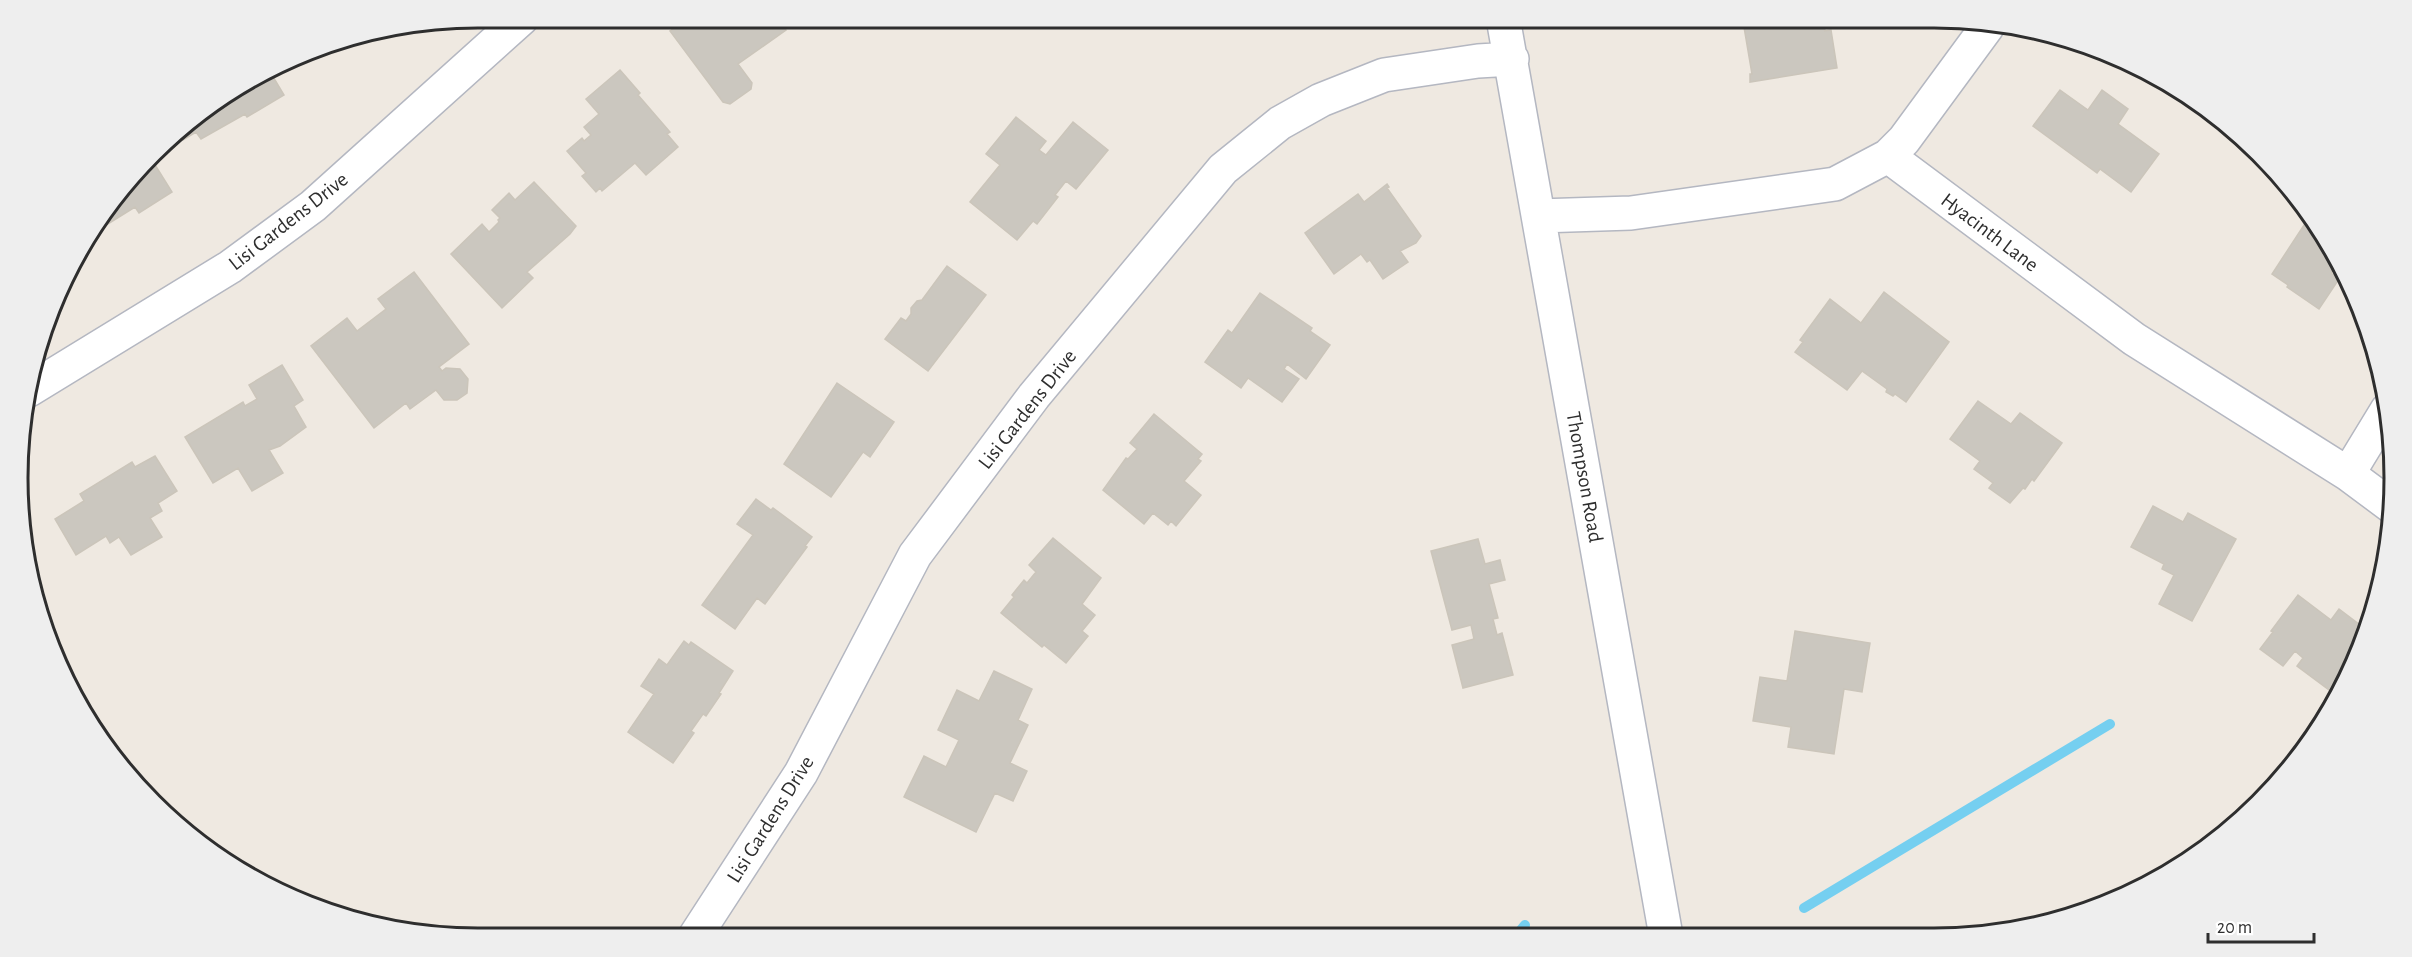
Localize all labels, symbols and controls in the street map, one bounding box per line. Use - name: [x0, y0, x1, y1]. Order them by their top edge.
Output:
- street label: Lisi Gardens Drive: [225, 168, 352, 274]
- street label: Hyacinth Lane: [1937, 189, 2042, 276]
- street label: Lisi Gardens Drive: [974, 346, 1080, 473]
- street label: Thompson Road: [1563, 410, 1606, 544]
- street label: Lisi Gardens Drive: [723, 752, 818, 886]
- scale bar: [2208, 906, 2314, 944]
- text: 20 m: [2217, 919, 2252, 937]

